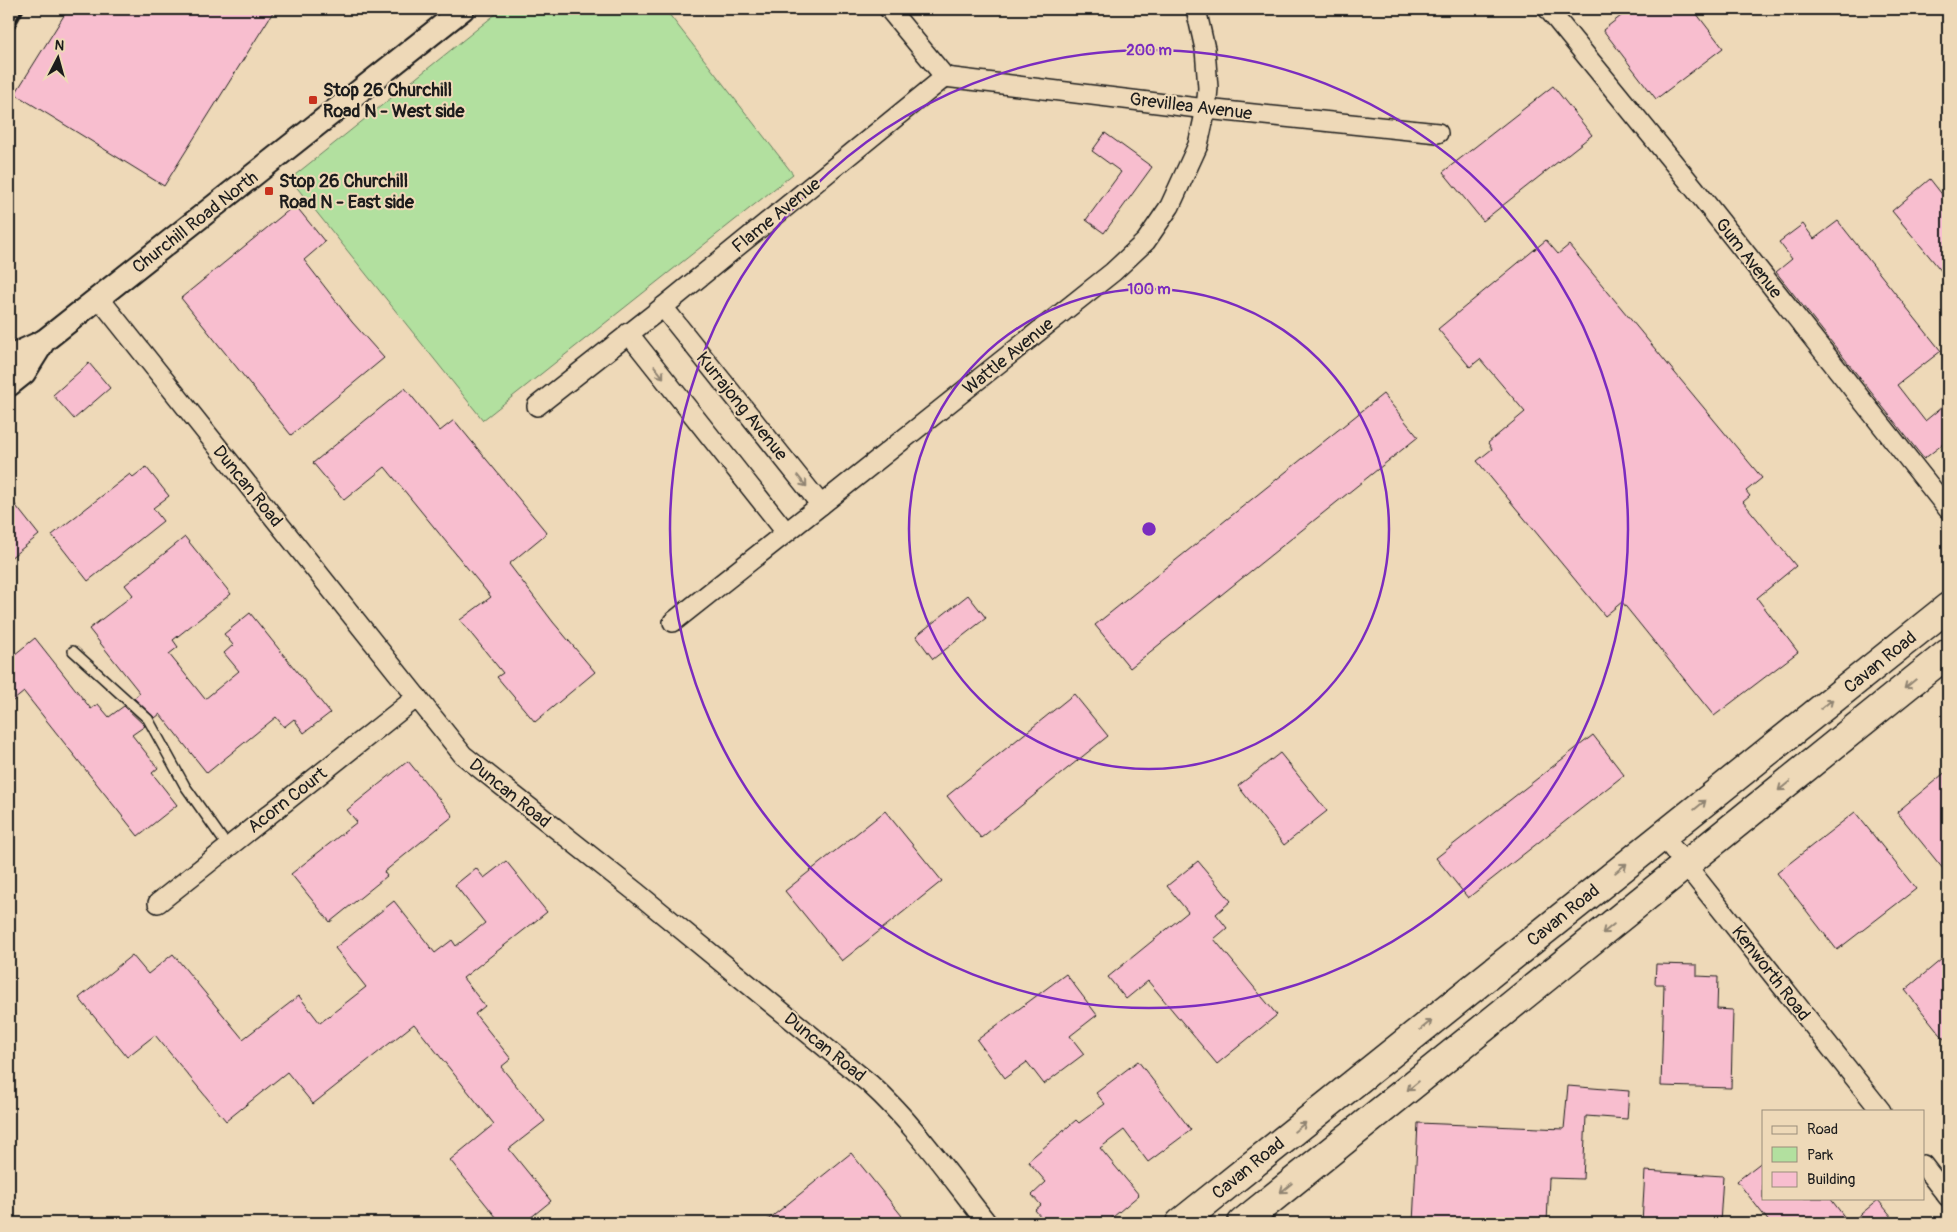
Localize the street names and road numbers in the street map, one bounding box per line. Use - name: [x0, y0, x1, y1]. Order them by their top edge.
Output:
- street label: Grevillea Avenue: [1128, 88, 1254, 125]
- street label: Churchill Road North: [128, 166, 263, 279]
- street label: Flame Avenue: [727, 173, 825, 258]
- street label: Gum Avenue: [1710, 214, 1787, 303]
- street label: Wattle Avenue: [958, 313, 1058, 400]
- street label: Kurrajong Avenue: [691, 347, 793, 465]
- street label: Duncan Road: [208, 441, 288, 532]
- street label: Cavan Road: [1839, 626, 1921, 699]
- street label: Duncan Road: [464, 753, 555, 833]
- street label: Acorn Court: [243, 762, 332, 839]
- street label: Cavan Road: [1522, 879, 1604, 952]
- street label: Kenworth Road: [1726, 921, 1815, 1026]
- street label: Duncan Road: [779, 1007, 870, 1087]
- street label: Cavan Road: [1207, 1132, 1289, 1205]

